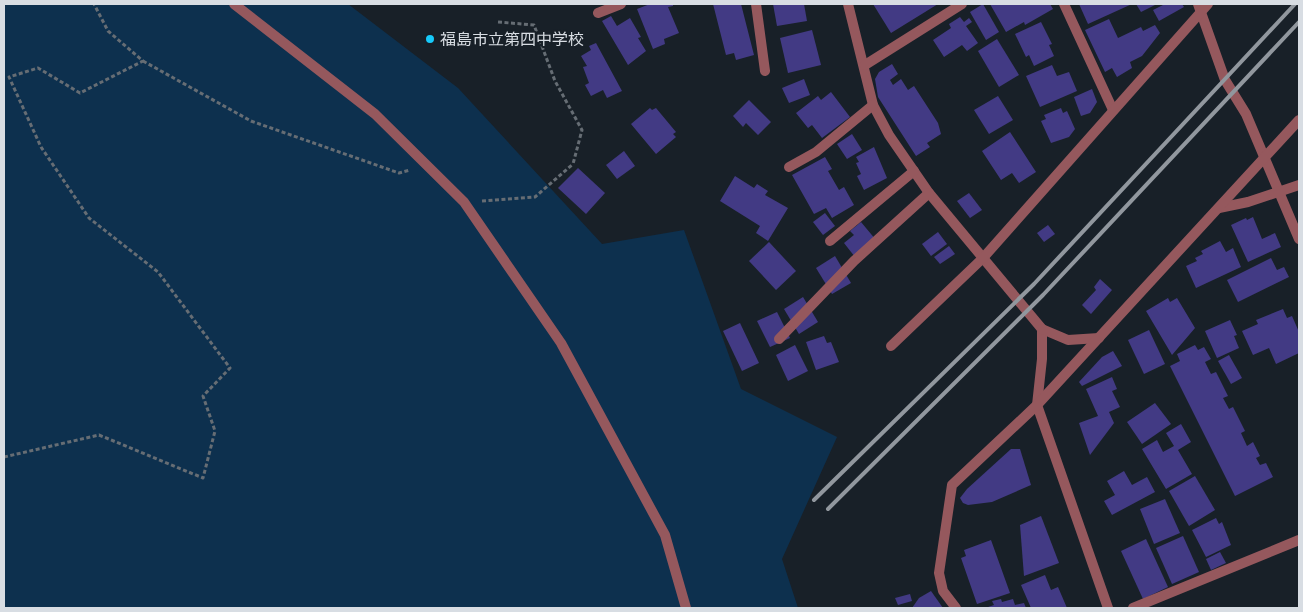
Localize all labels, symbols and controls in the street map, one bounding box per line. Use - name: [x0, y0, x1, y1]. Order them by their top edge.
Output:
- place label: 福島市立第四中学校: [440, 30, 584, 50]
- marker: 福島市立第四中学校: [424, 33, 436, 45]

